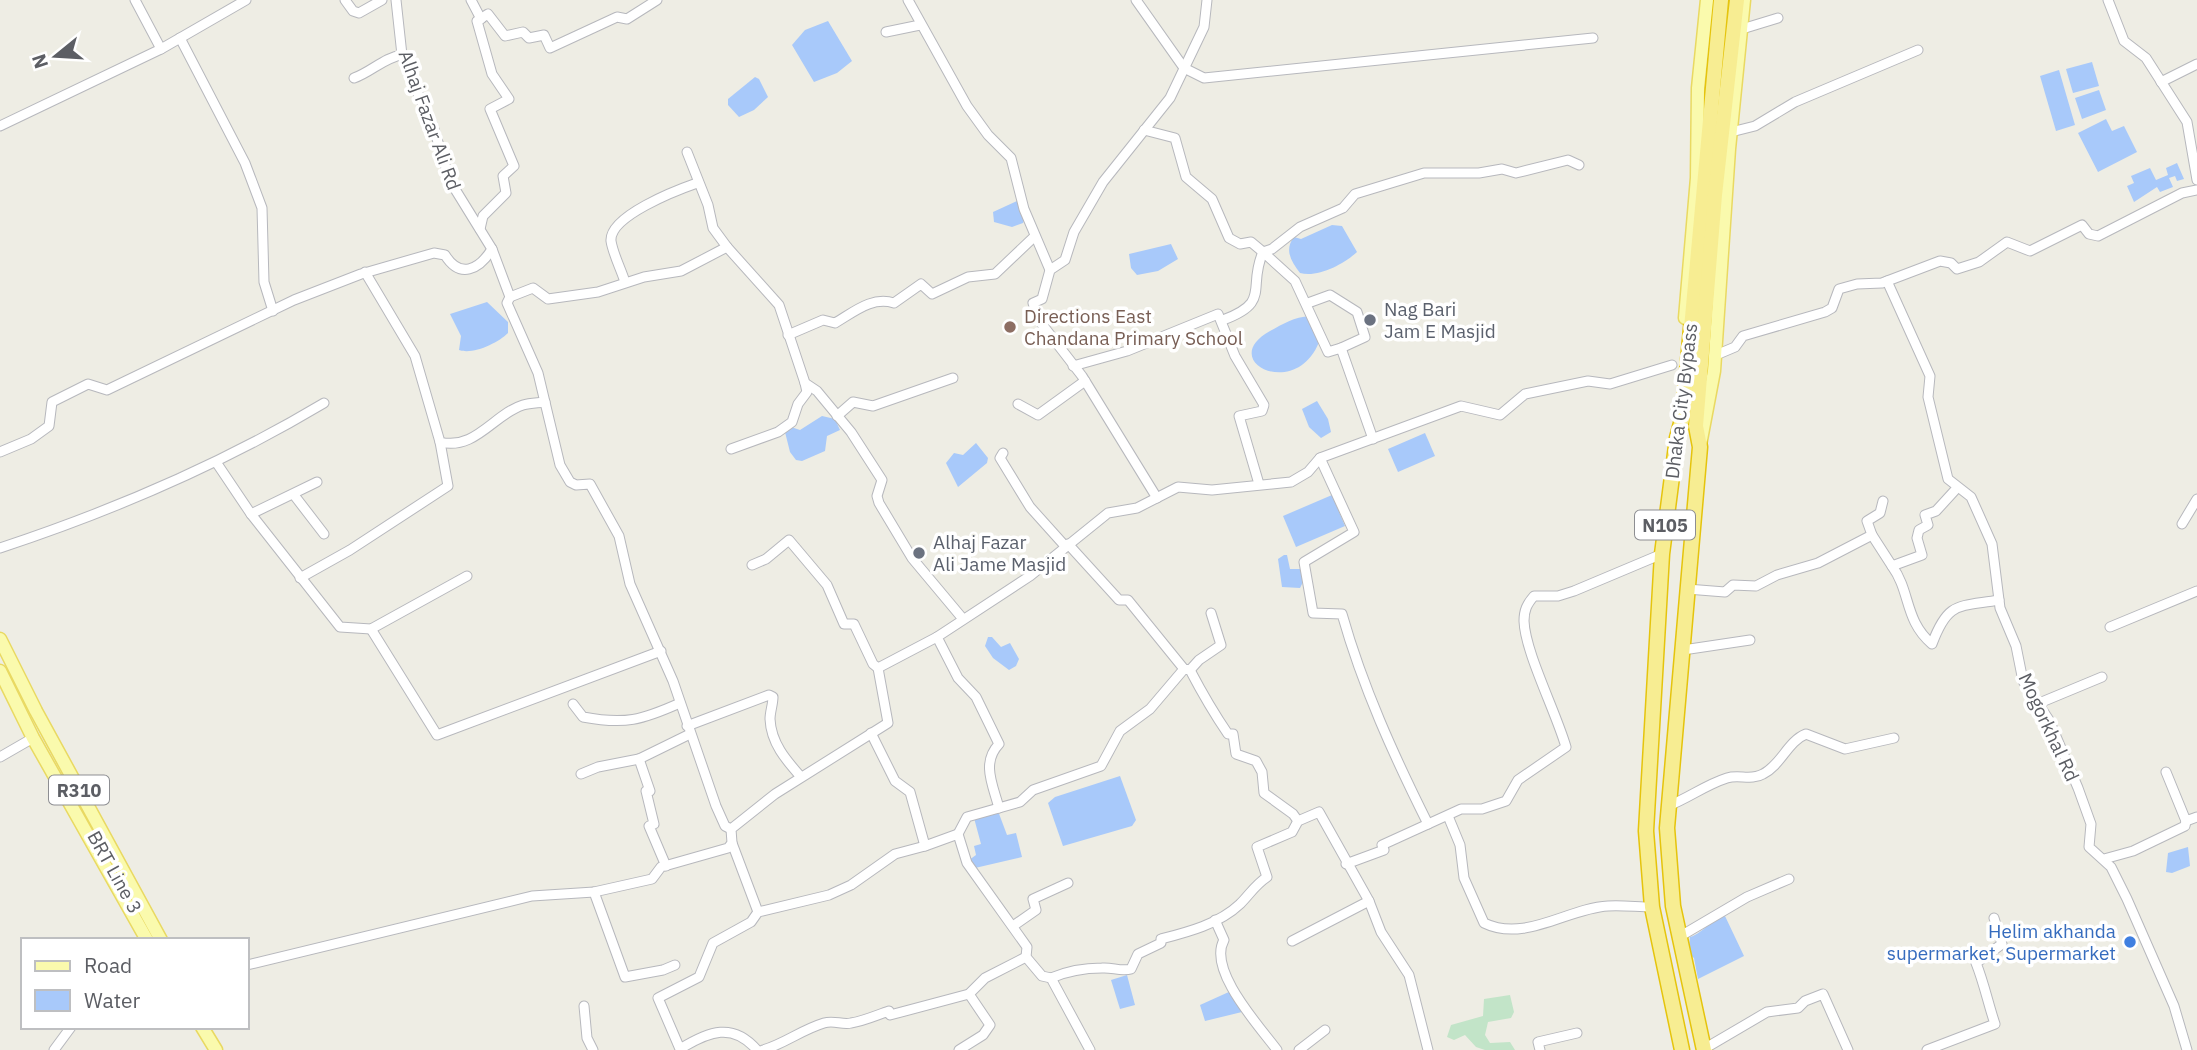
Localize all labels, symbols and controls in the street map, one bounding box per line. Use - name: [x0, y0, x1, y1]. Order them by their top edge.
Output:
- north arrow: [21, 21, 91, 91]
- street label: Alhaj Fazar Ali Rd: [394, 47, 466, 193]
- text: N: [26, 51, 53, 72]
- place label: Nag Bari Jam E Masjid: [1384, 297, 1496, 343]
- place label: Directions East Chandana Primary School: [1024, 304, 1243, 350]
- marker: Nag Bari Jam E Masjid: [1362, 312, 1378, 328]
- marker: Directions East Chandana Primary School: [1002, 319, 1018, 335]
- street label: Dhaka City Bypass: [1660, 322, 1702, 480]
- road number: N105: [1635, 510, 1695, 540]
- place label: Alhaj Fazar Ali Jame Masjid: [933, 530, 1066, 576]
- marker: Alhaj Fazar Ali Jame Masjid: [911, 545, 927, 561]
- street label: Mogorkhal Rd: [2013, 669, 2085, 785]
- road number: R310: [49, 776, 109, 804]
- street label: BRT Line 3: [82, 826, 148, 918]
- place label: Helim akhanda supermarket, Supermarket: [1887, 919, 2116, 965]
- marker: Helim akhanda supermarket, Supermarket: [2122, 934, 2138, 950]
- legend: [21, 938, 248, 1029]
- text: Road: [84, 951, 132, 979]
- text: Water: [84, 986, 141, 1014]

